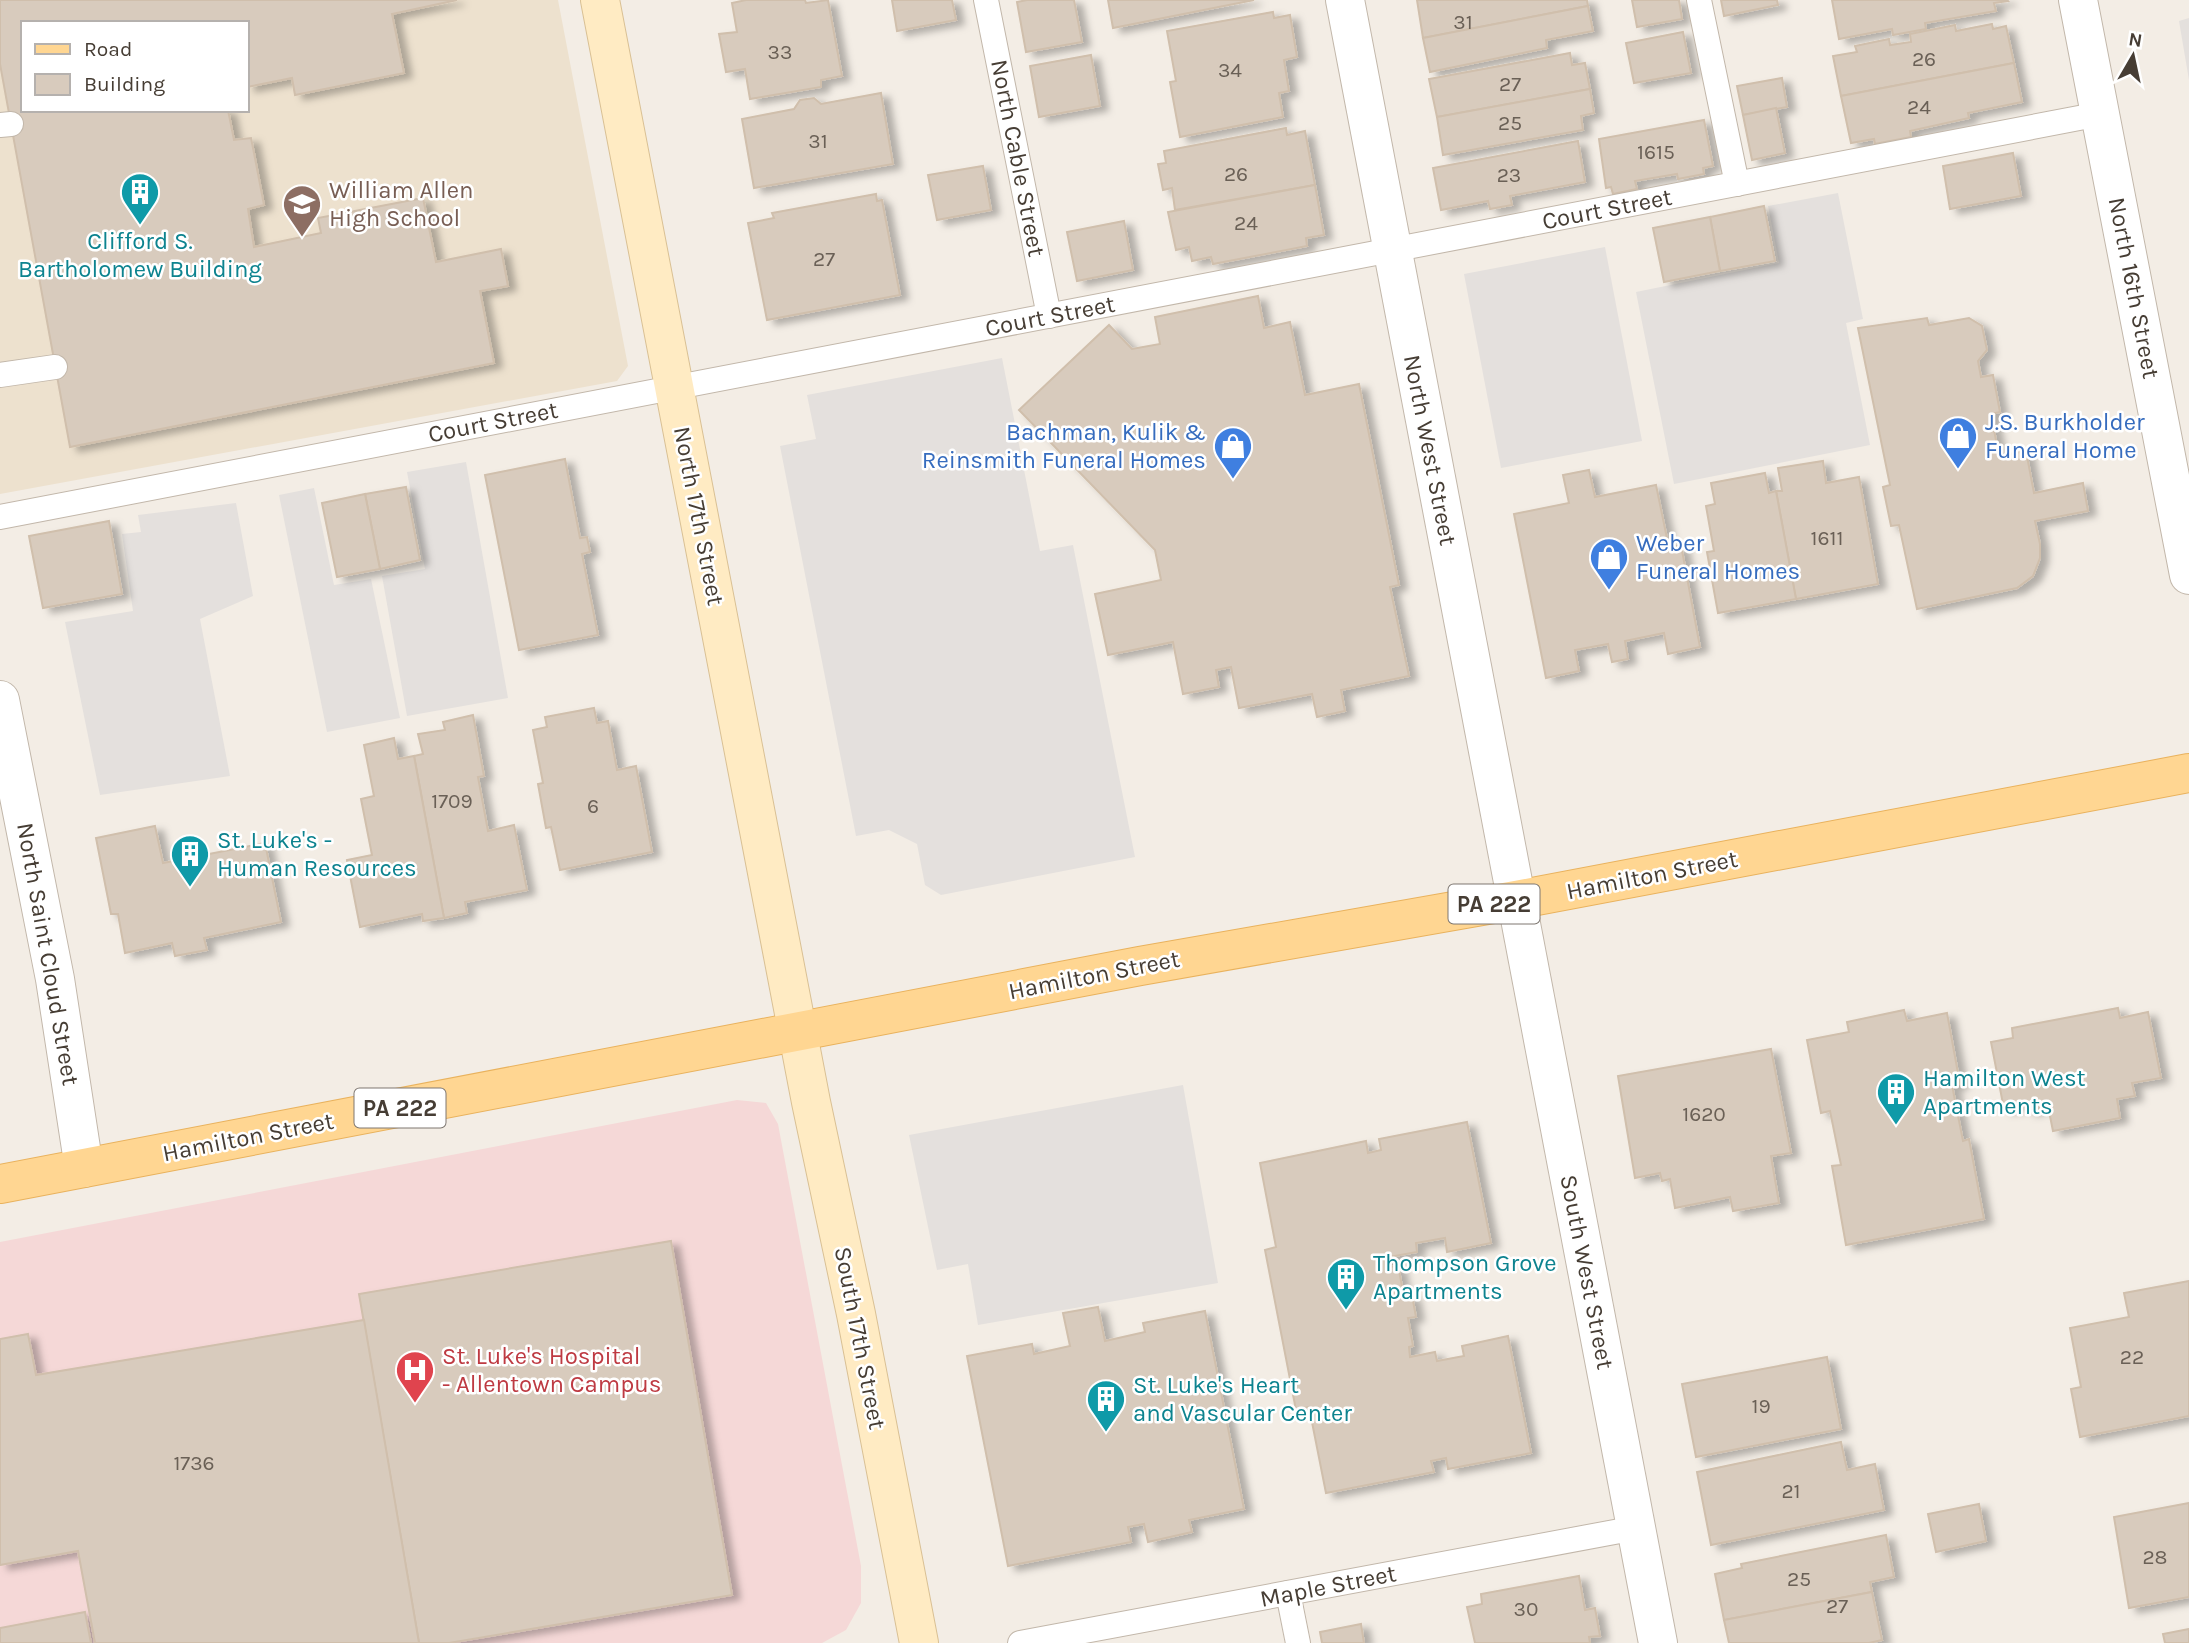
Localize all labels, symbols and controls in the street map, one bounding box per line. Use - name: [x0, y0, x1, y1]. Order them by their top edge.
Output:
- house number: 31: [1453, 10, 1473, 34]
- legend: [21, 21, 248, 112]
- north arrow: [2098, 21, 2168, 91]
- text: N: [2127, 28, 2144, 52]
- text: Road: [84, 37, 132, 61]
- house number: 33: [768, 40, 792, 64]
- house number: 26: [1912, 47, 1936, 71]
- street label: North Cable Street: [985, 57, 1051, 259]
- house number: 34: [1218, 58, 1242, 82]
- text: Building: [84, 72, 165, 96]
- house number: 27: [1499, 72, 1521, 96]
- house number: 24: [1907, 95, 1931, 119]
- house number: 25: [1498, 111, 1522, 135]
- house number: 31: [808, 129, 828, 153]
- house number: 1615: [1637, 140, 1675, 164]
- house number: 26: [1224, 162, 1248, 186]
- house number: 23: [1497, 163, 1521, 187]
- building icon: Clifford S. Bartholomew Building: [119, 171, 161, 226]
- place label: William Allen High School: [329, 176, 474, 232]
- school or university icon: William Allen High School: [281, 183, 323, 238]
- street label: Court Street: [1540, 183, 1674, 235]
- street label: North 16th Street: [2103, 195, 2165, 381]
- house number: 24: [1234, 211, 1258, 235]
- place label: Clifford S. Bartholomew Building: [18, 227, 262, 283]
- house number: 27: [813, 247, 835, 271]
- street label: Court Street: [983, 290, 1117, 342]
- street label: North West Street: [1398, 352, 1462, 548]
- street label: Court Street: [426, 396, 560, 448]
- place label: J.S. Burkholder Funeral Home: [1985, 408, 2145, 464]
- shop icon: J.S. Burkholder Funeral Home: [1937, 415, 1979, 470]
- place label: Bachman, Kulik & Reinsmith Funeral Homes: [922, 418, 1206, 474]
- street label: North 17th Street: [668, 424, 730, 608]
- shop icon: Bachman, Kulik & Reinsmith Funeral Homes: [1212, 425, 1254, 480]
- house number: 1611: [1811, 526, 1843, 550]
- place label: Weber Funeral Homes: [1636, 529, 1800, 585]
- shop icon: Weber Funeral Homes: [1588, 536, 1630, 591]
- house number: 1709: [431, 789, 473, 813]
- house number: 6: [587, 794, 599, 818]
- street label: North Saint Cloud Street: [11, 820, 85, 1088]
- place label: St. Luke's - Human Resources: [217, 826, 417, 882]
- building icon: St. Luke's - Human Resources: [169, 833, 211, 888]
- street label: Hamilton Street: [1564, 845, 1740, 905]
- road number: PA 222: [1448, 884, 1540, 923]
- street label: Hamilton Street: [1006, 945, 1182, 1005]
- place label: Hamilton West Apartments: [1923, 1064, 2086, 1120]
- building icon: Hamilton West Apartments: [1875, 1071, 1917, 1126]
- road number: PA 222: [354, 1088, 446, 1128]
- house number: 1620: [1682, 1102, 1726, 1126]
- street label: Hamilton Street: [160, 1107, 336, 1167]
- street label: South West Street: [1554, 1172, 1620, 1372]
- street label: South 17th Street: [829, 1244, 891, 1432]
- place label: Thompson Grove Apartments: [1373, 1249, 1557, 1305]
- building icon: Thompson Grove Apartments: [1325, 1256, 1367, 1311]
- place label: St. Luke's Hospital - Allentown Campus: [442, 1342, 661, 1398]
- house number: 22: [2120, 1345, 2144, 1369]
- hospital icon: St. Luke's Hospital - Allentown Campus: [394, 1349, 436, 1404]
- place label: St. Luke's Heart and Vascular Center: [1133, 1371, 1352, 1427]
- building icon: St. Luke's Heart and Vascular Center: [1085, 1378, 1127, 1433]
- house number: 19: [1751, 1394, 1771, 1418]
- house number: 1736: [173, 1451, 215, 1475]
- house number: 21: [1781, 1479, 1801, 1503]
- house number: 28: [2142, 1545, 2168, 1569]
- street label: Maple Street: [1257, 1559, 1399, 1613]
- house number: 25: [1787, 1567, 1811, 1591]
- house number: 27: [1826, 1594, 1848, 1618]
- house number: 30: [1514, 1597, 1538, 1621]

